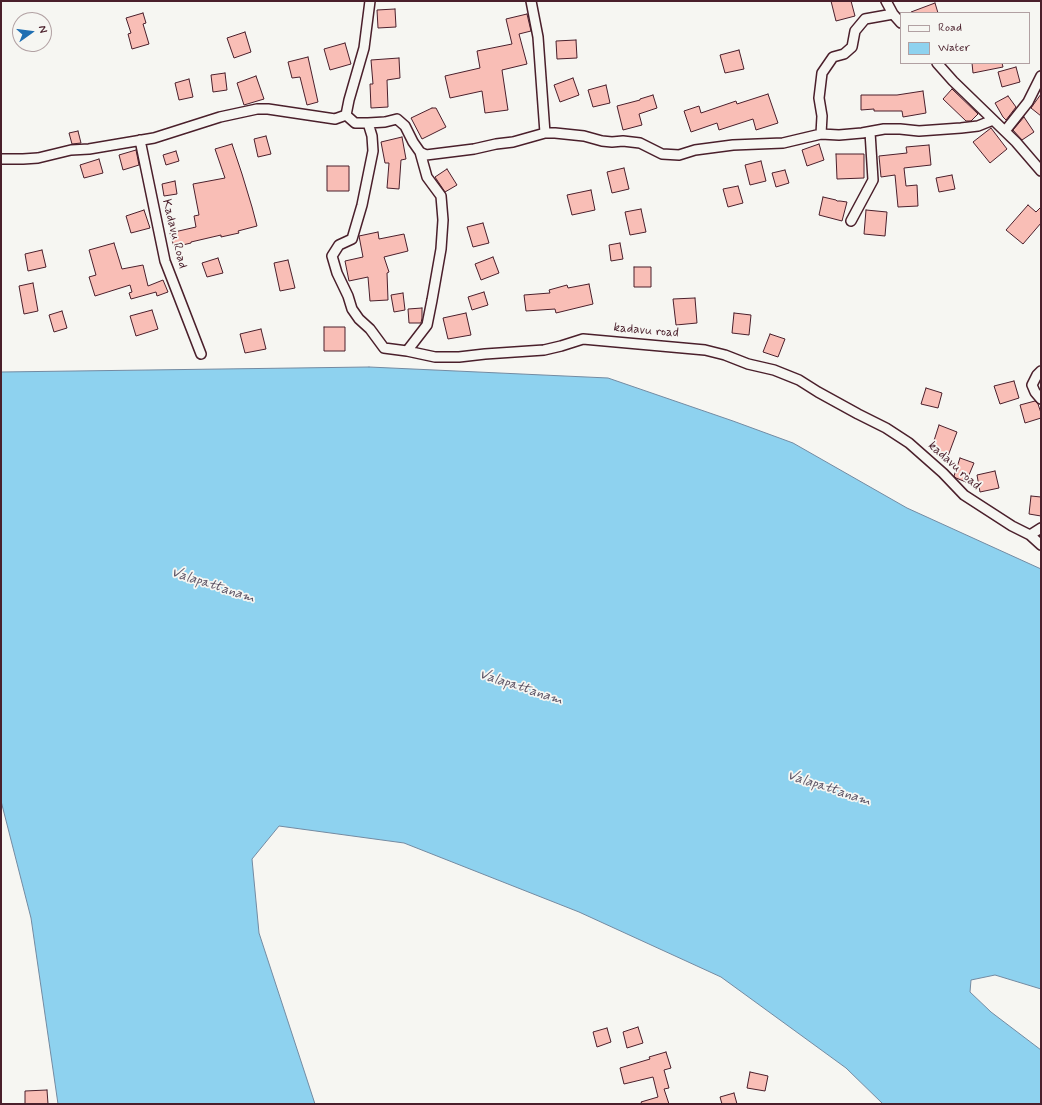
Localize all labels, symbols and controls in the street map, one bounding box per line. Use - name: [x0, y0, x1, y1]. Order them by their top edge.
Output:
- north arrow: [12, 12, 52, 52]
- legend: [900, 12, 1030, 64]
- text: Road: [938, 20, 962, 36]
- text: N: [35, 24, 50, 35]
- text: Water: [938, 40, 970, 56]
- street label: Kadavu Road: [158, 198, 190, 270]
- street label: kadavu road: [613, 320, 679, 342]
- street label: kadavu road: [924, 438, 984, 494]
- water label: Valapattanam: [169, 565, 257, 607]
- water label: Valapattanam: [477, 667, 565, 709]
- water label: Valapattanam: [785, 768, 873, 810]

